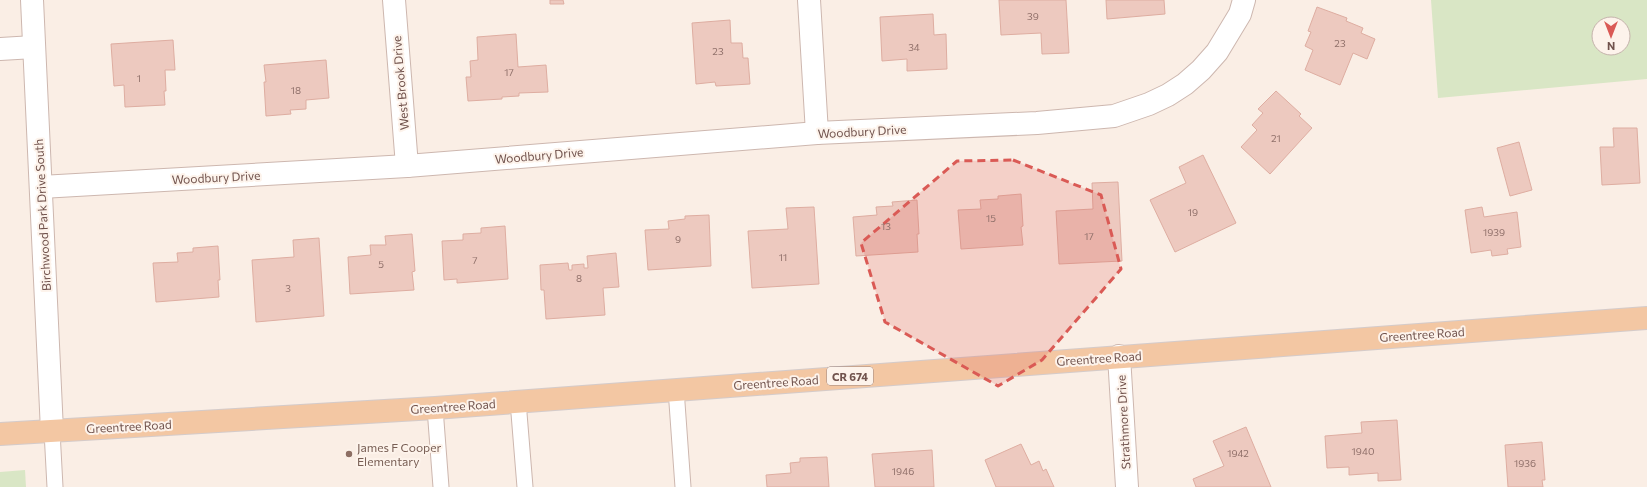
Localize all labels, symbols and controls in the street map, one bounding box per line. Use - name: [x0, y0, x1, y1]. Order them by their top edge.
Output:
- house number: 39: [1027, 10, 1039, 22]
- north arrow: [1591, 16, 1631, 56]
- street label: West Brook Drive: [389, 35, 411, 131]
- house number: 23: [1334, 37, 1346, 49]
- text: N: [1607, 40, 1615, 53]
- house number: 34: [908, 41, 920, 53]
- house number: 23: [712, 45, 724, 57]
- house number: 17: [504, 66, 514, 78]
- house number: 1: [137, 72, 141, 84]
- house number: 18: [291, 84, 301, 96]
- street label: Woodbury Drive: [817, 122, 907, 140]
- house number: 21: [1271, 132, 1281, 144]
- street label: Birchwood Park Drive South: [31, 139, 53, 291]
- street label: Woodbury Drive: [494, 144, 584, 166]
- street label: Woodbury Drive: [171, 168, 261, 186]
- house number: 19: [1188, 206, 1198, 218]
- house number: 15: [986, 212, 996, 224]
- house number: 13: [881, 220, 891, 232]
- house number: 1939: [1483, 226, 1505, 238]
- house number: 17: [1084, 230, 1094, 242]
- house number: 9: [675, 233, 681, 245]
- house number: 11: [779, 251, 787, 263]
- house number: 7: [472, 254, 478, 266]
- house number: 5: [378, 258, 384, 270]
- house number: 8: [576, 272, 582, 284]
- house number: 3: [285, 282, 291, 294]
- street label: Greentree Road: [1379, 324, 1465, 344]
- street label: Greentree Road: [1056, 348, 1142, 368]
- road number: CR 674: [827, 367, 873, 385]
- street label: Greentree Road: [733, 372, 819, 392]
- street label: Strathmore Drive: [1114, 374, 1132, 470]
- street label: Greentree Road: [410, 396, 496, 416]
- street label: Greentree Road: [86, 417, 172, 435]
- place label: James F Cooper Elementary: [357, 440, 441, 468]
- house number: 1940: [1352, 445, 1374, 457]
- house number: 1942: [1227, 447, 1249, 459]
- marker: James F Cooper Elementary: [344, 449, 354, 459]
- house number: 1936: [1514, 457, 1536, 469]
- house number: 1946: [892, 465, 914, 477]

